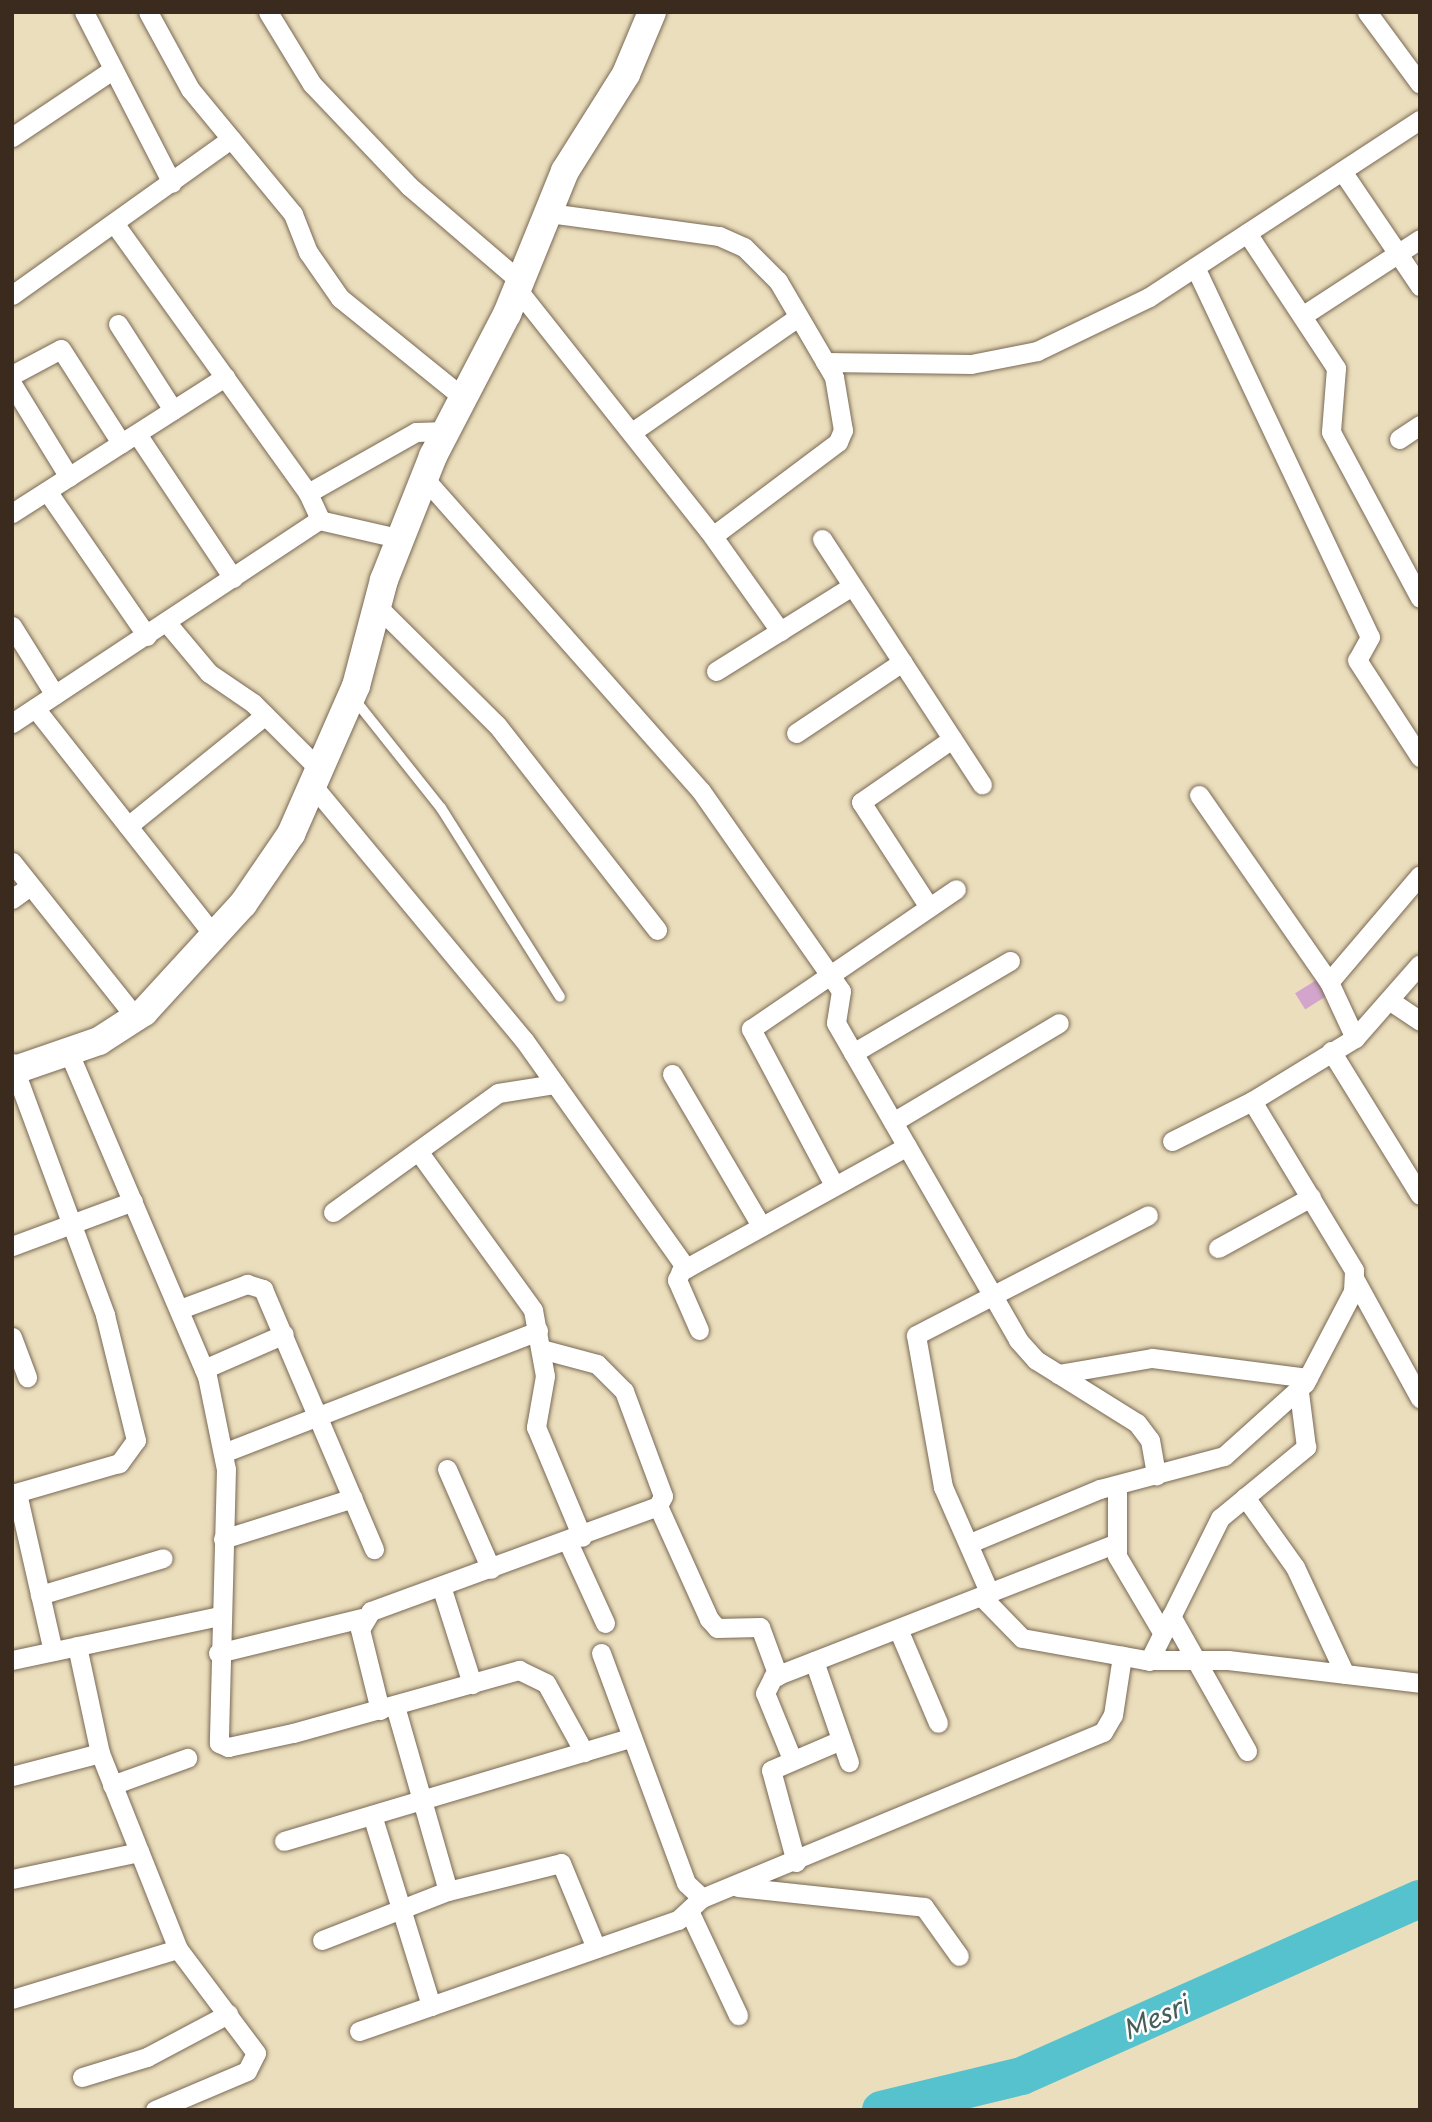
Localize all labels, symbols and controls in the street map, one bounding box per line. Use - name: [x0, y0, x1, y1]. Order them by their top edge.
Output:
- water label: Mesri: [1117, 1989, 1193, 2045]

